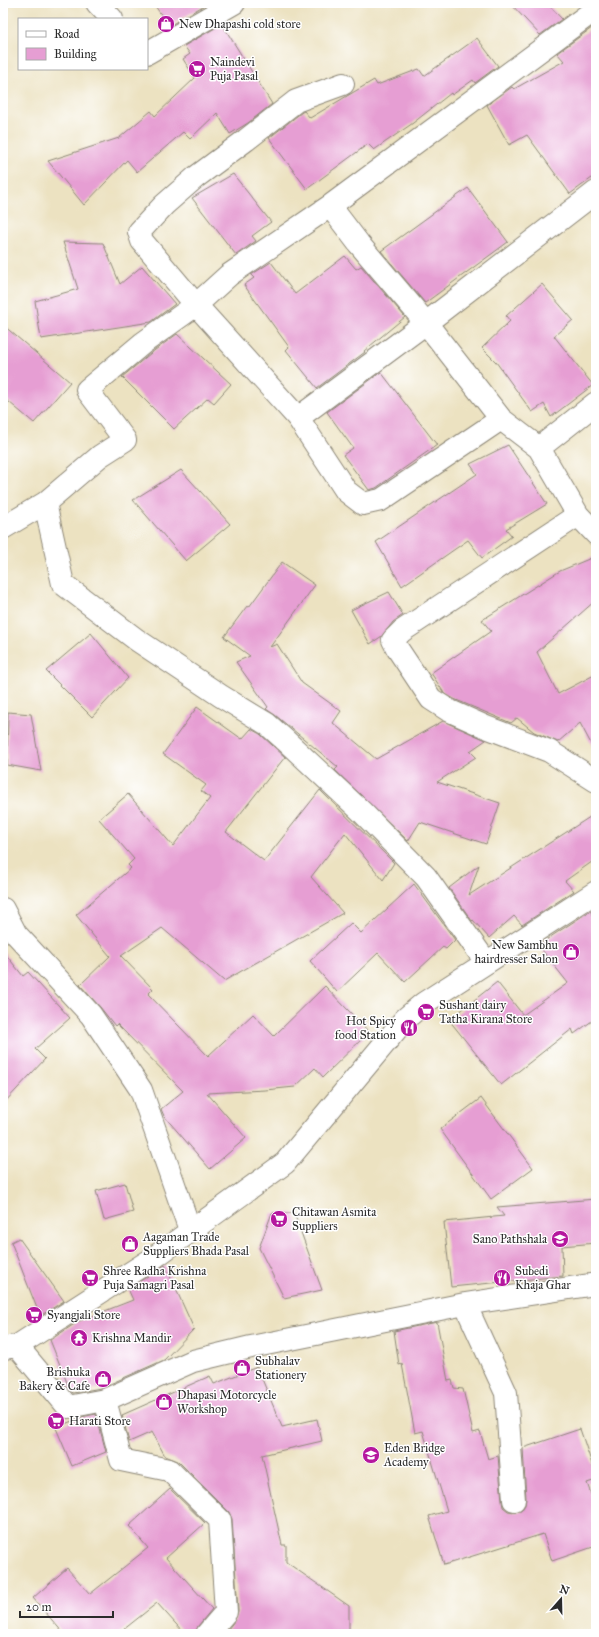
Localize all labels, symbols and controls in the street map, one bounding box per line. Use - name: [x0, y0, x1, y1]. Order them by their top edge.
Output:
- shop icon: New Dhapashi cold store: [156, 14, 176, 34]
- place label: New Dhapashi cold store: [179, 17, 301, 31]
- legend: [18, 18, 148, 70]
- text: Road: [54, 27, 80, 41]
- text: Building: [54, 47, 97, 62]
- place label: Naindevi Puja Pasal: [210, 55, 259, 83]
- supermarket icon: Naindevi Puja Pasal: [187, 59, 207, 79]
- place label: New Sambhu hairdresser Salon: [474, 938, 559, 966]
- shop icon: New Sambhu hairdresser Salon: [561, 942, 581, 962]
- place label: Sushant dairy Tatha Kirana Store: [439, 998, 532, 1026]
- supermarket icon: Sushant dairy Tatha Kirana Store: [416, 1002, 436, 1022]
- place label: Hot Spicy food Station: [335, 1014, 397, 1042]
- restaurant icon: Hot Spicy food Station: [399, 1018, 419, 1038]
- place label: Chitawan Asmita Suppliers: [292, 1205, 377, 1233]
- supermarket icon: Chitawan Asmita Suppliers: [269, 1209, 289, 1229]
- school or university icon: Sano Pathshala: [550, 1229, 570, 1249]
- place label: Aagaman Trade Suppliers Bhada Pasal: [142, 1230, 250, 1258]
- place label: Sano Pathshala: [473, 1232, 548, 1246]
- shop icon: Aagaman Trade Suppliers Bhada Pasal: [120, 1234, 140, 1254]
- place label: Shree Radha Krishna Puja Samagri Pasal: [103, 1264, 207, 1293]
- place label: Subedi Khaja Ghar: [515, 1264, 571, 1292]
- supermarket icon: Shree Radha Krishna Puja Samagri Pasal: [80, 1268, 100, 1288]
- restaurant icon: Subedi Khaja Ghar: [492, 1268, 512, 1288]
- supermarket icon: Syangjali Store: [24, 1305, 44, 1325]
- place label: Syangjali Store: [47, 1308, 120, 1323]
- temple icon: Krishna Mandir: [69, 1328, 89, 1348]
- place label: Krishna Mandir: [92, 1331, 172, 1345]
- place label: Subhalav Stationery: [255, 1354, 307, 1382]
- shop icon: Subhalav Stationery: [232, 1358, 252, 1378]
- place label: Brishuka Bakery & Cafe: [19, 1365, 91, 1393]
- shop icon: Brishuka Bakery & Cafe: [93, 1369, 113, 1389]
- place label: Dhapasi Motorcycle Workshop: [177, 1388, 277, 1416]
- shop icon: Dhapasi Motorcycle Workshop: [154, 1392, 174, 1412]
- supermarket icon: Harati Store: [46, 1411, 66, 1431]
- place label: Harati Store: [69, 1414, 131, 1428]
- place label: Eden Bridge Academy: [383, 1441, 445, 1469]
- school or university icon: Eden Bridge Academy: [361, 1445, 381, 1465]
- north arrow: [541, 1579, 581, 1619]
- text: N: [558, 1582, 571, 1598]
- scale bar: [20, 1593, 113, 1619]
- text: 20 m: [26, 1600, 52, 1614]

